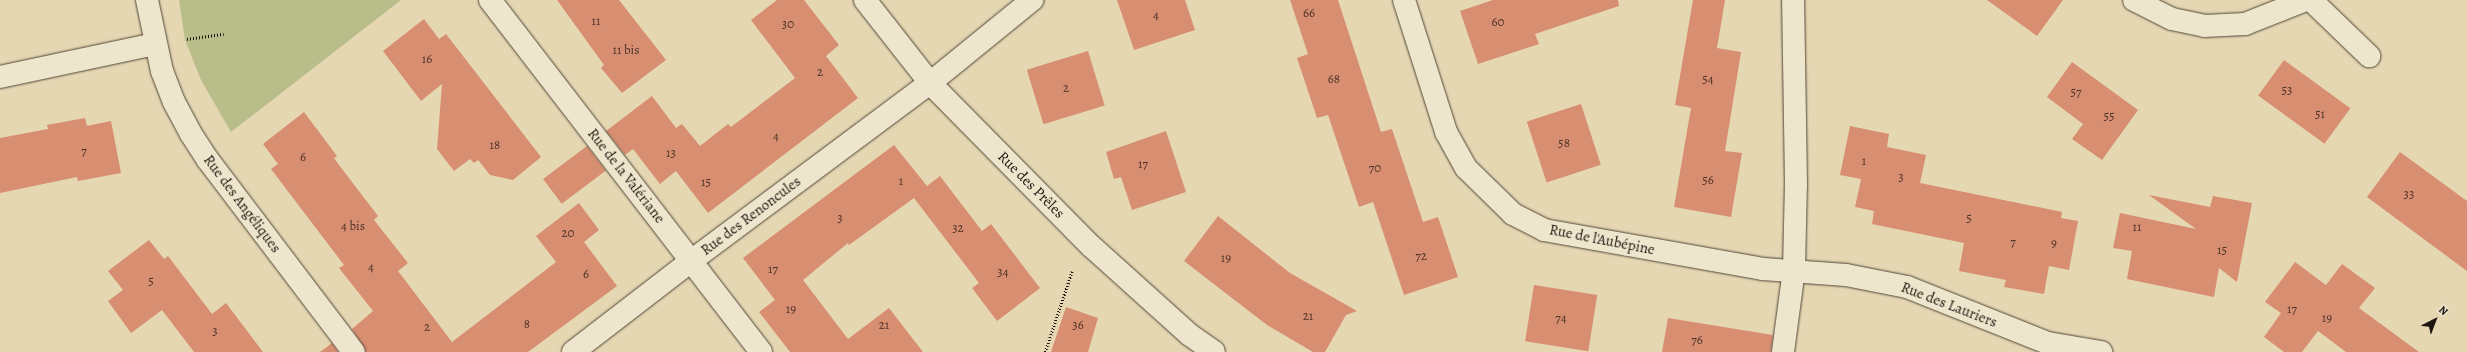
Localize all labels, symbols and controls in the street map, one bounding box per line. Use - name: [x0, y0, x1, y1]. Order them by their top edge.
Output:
- house number: 66: [1303, 5, 1315, 21]
- house number: 4: [1153, 7, 1159, 23]
- house number: 11: [592, 13, 600, 29]
- house number: 60: [1492, 14, 1504, 30]
- house number: 30: [782, 16, 794, 32]
- house number: 11 bis: [613, 42, 639, 58]
- house number: 16: [422, 51, 432, 67]
- house number: 2: [817, 64, 823, 80]
- house number: 68: [1328, 71, 1340, 87]
- house number: 54: [1702, 71, 1714, 87]
- house number: 2: [1063, 80, 1069, 96]
- house number: 53: [2282, 82, 2292, 98]
- house number: 57: [2070, 84, 2082, 100]
- house number: 51: [2315, 106, 2325, 122]
- house number: 55: [2103, 108, 2115, 124]
- street label: Rue de la Valériane: [583, 125, 669, 227]
- house number: 4: [773, 128, 779, 144]
- house number: 58: [1558, 135, 1570, 151]
- house number: 18: [490, 137, 500, 153]
- house number: 7: [81, 143, 87, 159]
- house number: 13: [666, 145, 676, 161]
- street label: Rue des Prêles: [994, 148, 1068, 222]
- house number: 6: [300, 149, 306, 165]
- street label: Rue des Angéliques: [199, 152, 285, 256]
- house number: 1: [1862, 153, 1866, 169]
- house number: 17: [1138, 156, 1148, 172]
- house number: 70: [1369, 160, 1381, 176]
- house number: 3: [1898, 169, 1904, 185]
- house number: 56: [1702, 172, 1714, 188]
- street label: Rue des Renoncules: [697, 173, 805, 259]
- house number: 1: [899, 173, 903, 189]
- house number: 15: [701, 174, 711, 190]
- house number: 33: [2404, 186, 2414, 202]
- house number: 3: [837, 210, 843, 226]
- house number: 5: [1966, 210, 1972, 226]
- house number: 4 bis: [341, 218, 365, 234]
- house number: 11: [2133, 219, 2141, 235]
- house number: 32: [952, 220, 964, 236]
- street label: Rue de l'Aubépine: [1548, 221, 1656, 259]
- house number: 20: [561, 225, 575, 241]
- house number: 7: [2010, 234, 2016, 250]
- house number: 9: [2051, 235, 2057, 251]
- house number: 15: [2217, 242, 2227, 258]
- house number: 72: [1415, 248, 1427, 264]
- house number: 19: [1221, 250, 1231, 266]
- house number: 4: [368, 259, 374, 275]
- house number: 17: [768, 261, 778, 277]
- house number: 34: [997, 264, 1009, 280]
- house number: 6: [583, 266, 589, 282]
- house number: 5: [148, 273, 154, 289]
- street label: Rue des Lauriers: [1898, 278, 2000, 332]
- north arrow: [2415, 300, 2455, 340]
- house number: 19: [786, 301, 796, 317]
- house number: 17: [2287, 301, 2297, 317]
- text: N: [2435, 302, 2451, 319]
- house number: 21: [1303, 308, 1313, 324]
- house number: 74: [1555, 310, 1567, 326]
- house number: 19: [2322, 310, 2332, 326]
- house number: 8: [524, 316, 530, 332]
- house number: 21: [879, 317, 889, 333]
- house number: 36: [1072, 317, 1084, 333]
- house number: 2: [424, 319, 430, 335]
- house number: 3: [212, 323, 218, 339]
- house number: 76: [1691, 332, 1703, 348]

